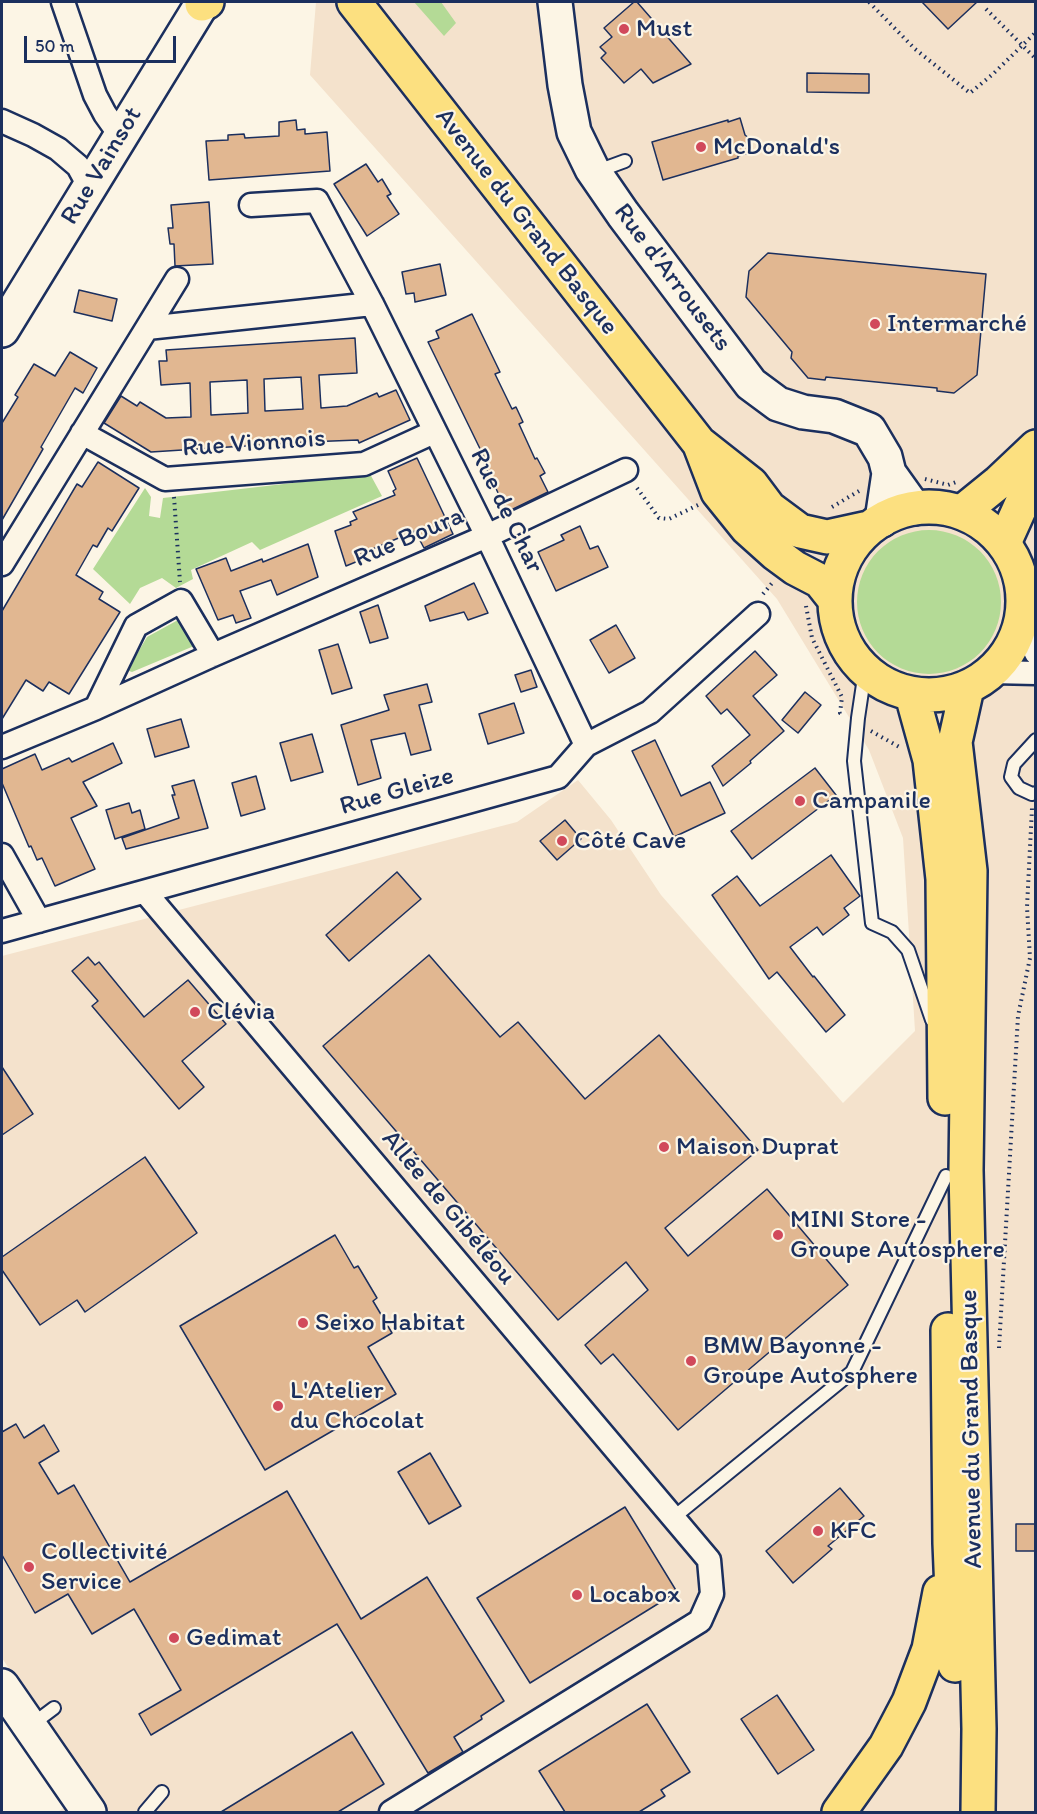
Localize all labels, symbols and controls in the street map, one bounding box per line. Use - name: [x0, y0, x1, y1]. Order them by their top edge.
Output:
- place label: Must: [636, 13, 692, 45]
- marker: Must: [617, 22, 631, 36]
- scale bar: [27, 24, 178, 62]
- text: 50 m: [35, 35, 75, 57]
- street label: Rue Vainsot: [55, 101, 149, 231]
- street label: Avenue du Grand Basque: [428, 102, 624, 342]
- place label: McDonald's: [713, 131, 840, 163]
- marker: McDonald's: [694, 140, 708, 154]
- street label: Rue d'Arrousets: [606, 198, 738, 358]
- place label: Intermarché: [887, 308, 1027, 340]
- marker: Intermarché: [868, 317, 882, 331]
- street label: Rue Vionnois: [181, 423, 327, 465]
- street label: Rue de Char: [462, 444, 550, 578]
- street label: Rue Boura: [349, 501, 469, 575]
- street label: Rue Gleize: [336, 761, 458, 823]
- place label: Campanile: [812, 785, 931, 817]
- marker: Campanile: [793, 794, 807, 808]
- place label: Côté Cave: [574, 825, 686, 857]
- marker: Côté Cave: [555, 834, 569, 848]
- place label: Clévia: [207, 996, 275, 1028]
- marker: Clévia: [188, 1005, 202, 1019]
- street label: Allée de Gibéléou: [374, 1124, 522, 1292]
- place label: Maison Duprat: [676, 1131, 839, 1163]
- marker: Maison Duprat: [657, 1140, 671, 1154]
- place label: MINI Store - Groupe Autosphere: [790, 1204, 1005, 1266]
- marker: MINI Store - Groupe Autosphere: [771, 1228, 785, 1242]
- street label: Avenue du Grand Basque: [954, 1289, 990, 1569]
- place label: Seixo Habitat: [315, 1307, 465, 1339]
- marker: Seixo Habitat: [296, 1316, 310, 1330]
- place label: BMW Bayonne - Groupe Autosphere: [703, 1330, 918, 1392]
- marker: BMW Bayonne - Groupe Autosphere: [684, 1354, 698, 1368]
- place label: L'Atelier du Chocolat: [290, 1375, 424, 1436]
- marker: L'Atelier du Chocolat: [271, 1399, 285, 1413]
- place label: KFC: [830, 1515, 877, 1547]
- marker: KFC: [811, 1524, 825, 1538]
- place label: Collectivité Service: [41, 1536, 168, 1598]
- marker: Collectivité Service: [22, 1560, 36, 1574]
- place label: Locabox: [589, 1579, 680, 1611]
- marker: Locabox: [570, 1588, 584, 1602]
- place label: Gedimat: [186, 1622, 282, 1654]
- marker: Gedimat: [167, 1631, 181, 1645]

